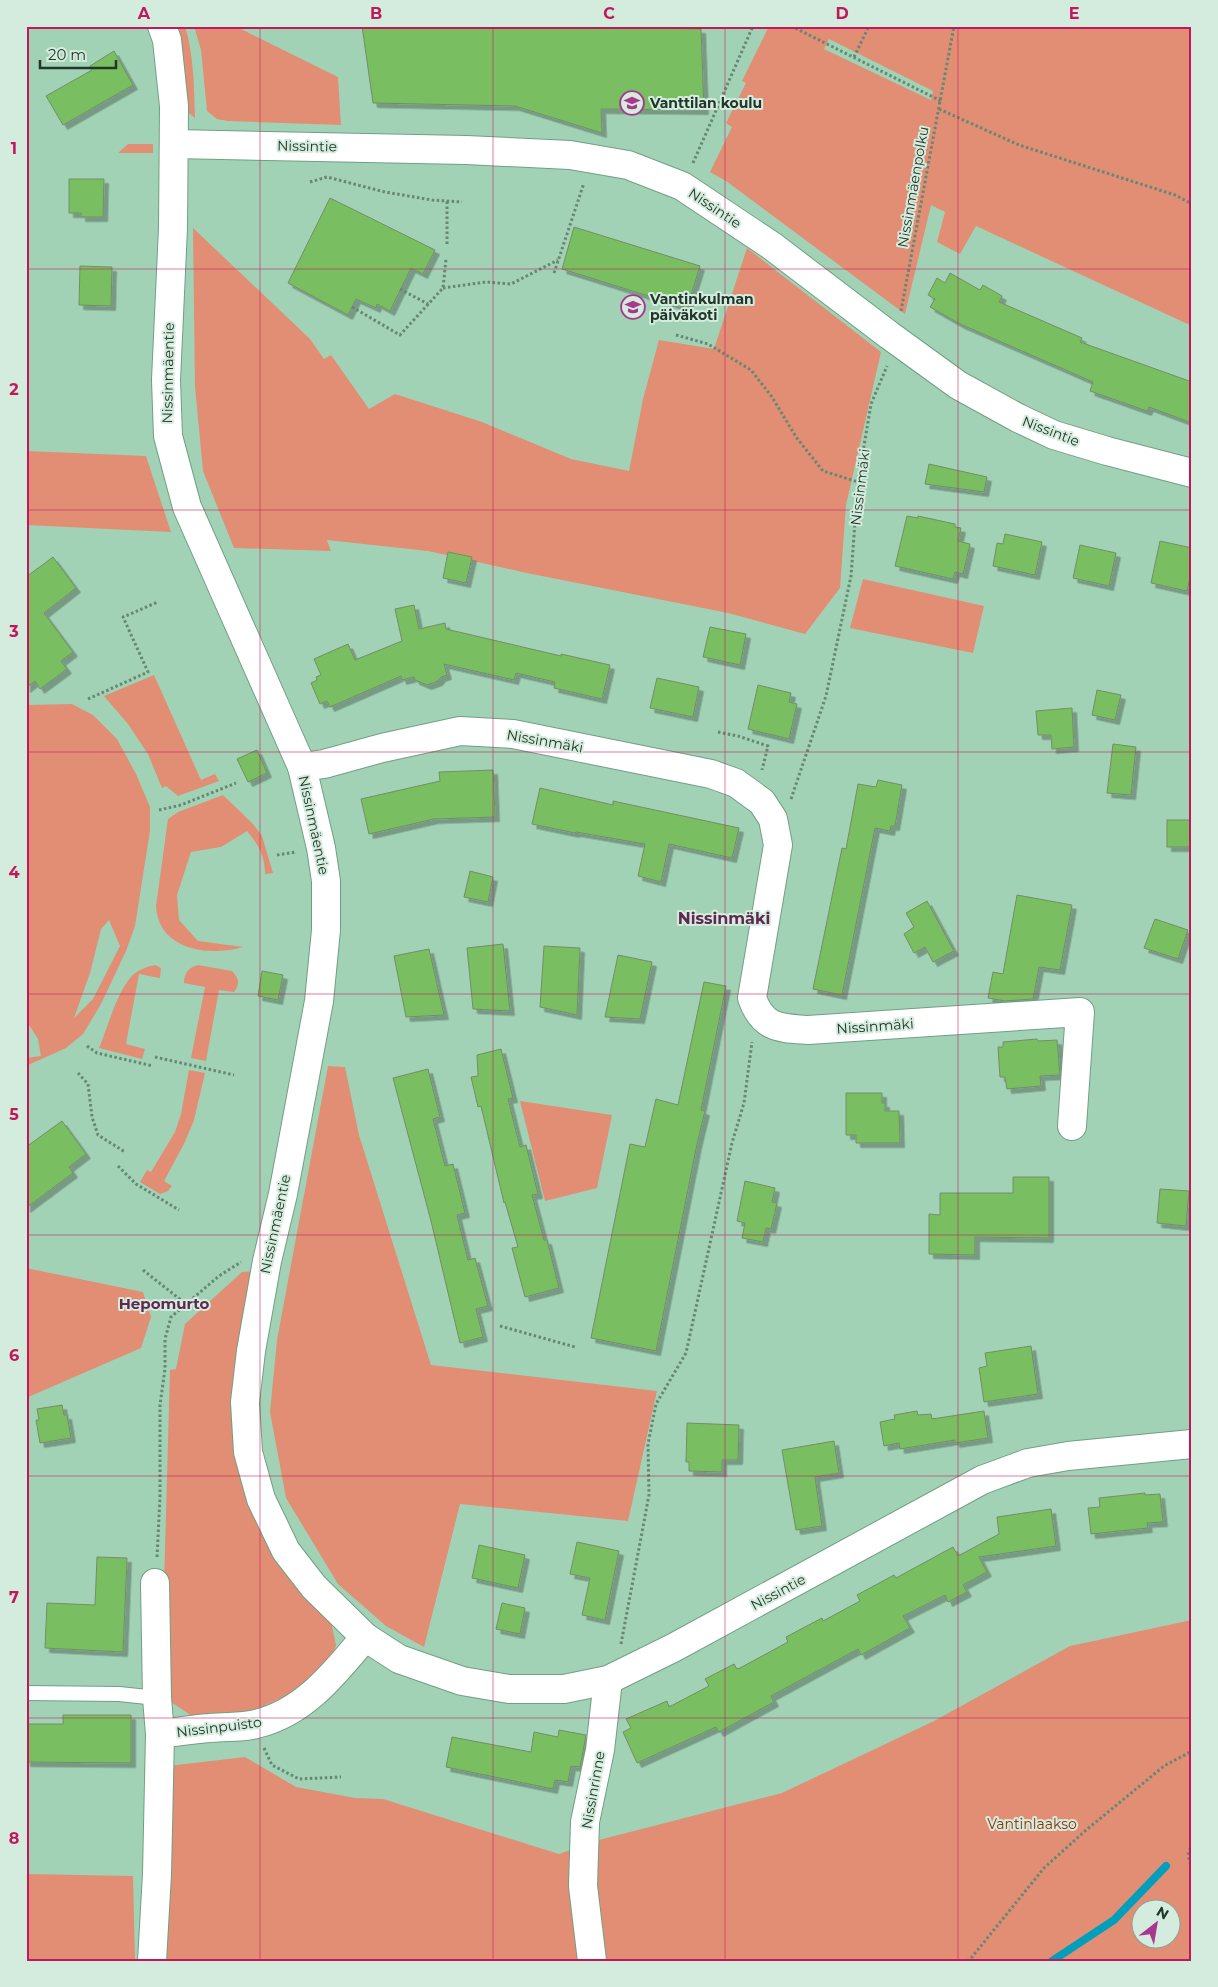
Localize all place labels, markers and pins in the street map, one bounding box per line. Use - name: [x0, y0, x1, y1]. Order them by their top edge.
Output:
- school or university icon: Vanttilan koulu: [619, 90, 645, 116]
- place label: Vanttilan koulu: [649, 94, 762, 112]
- place label: Vantinkulman päiväkoti: [649, 290, 754, 324]
- school or university icon: Vantinkulman päiväkoti: [620, 294, 646, 320]

